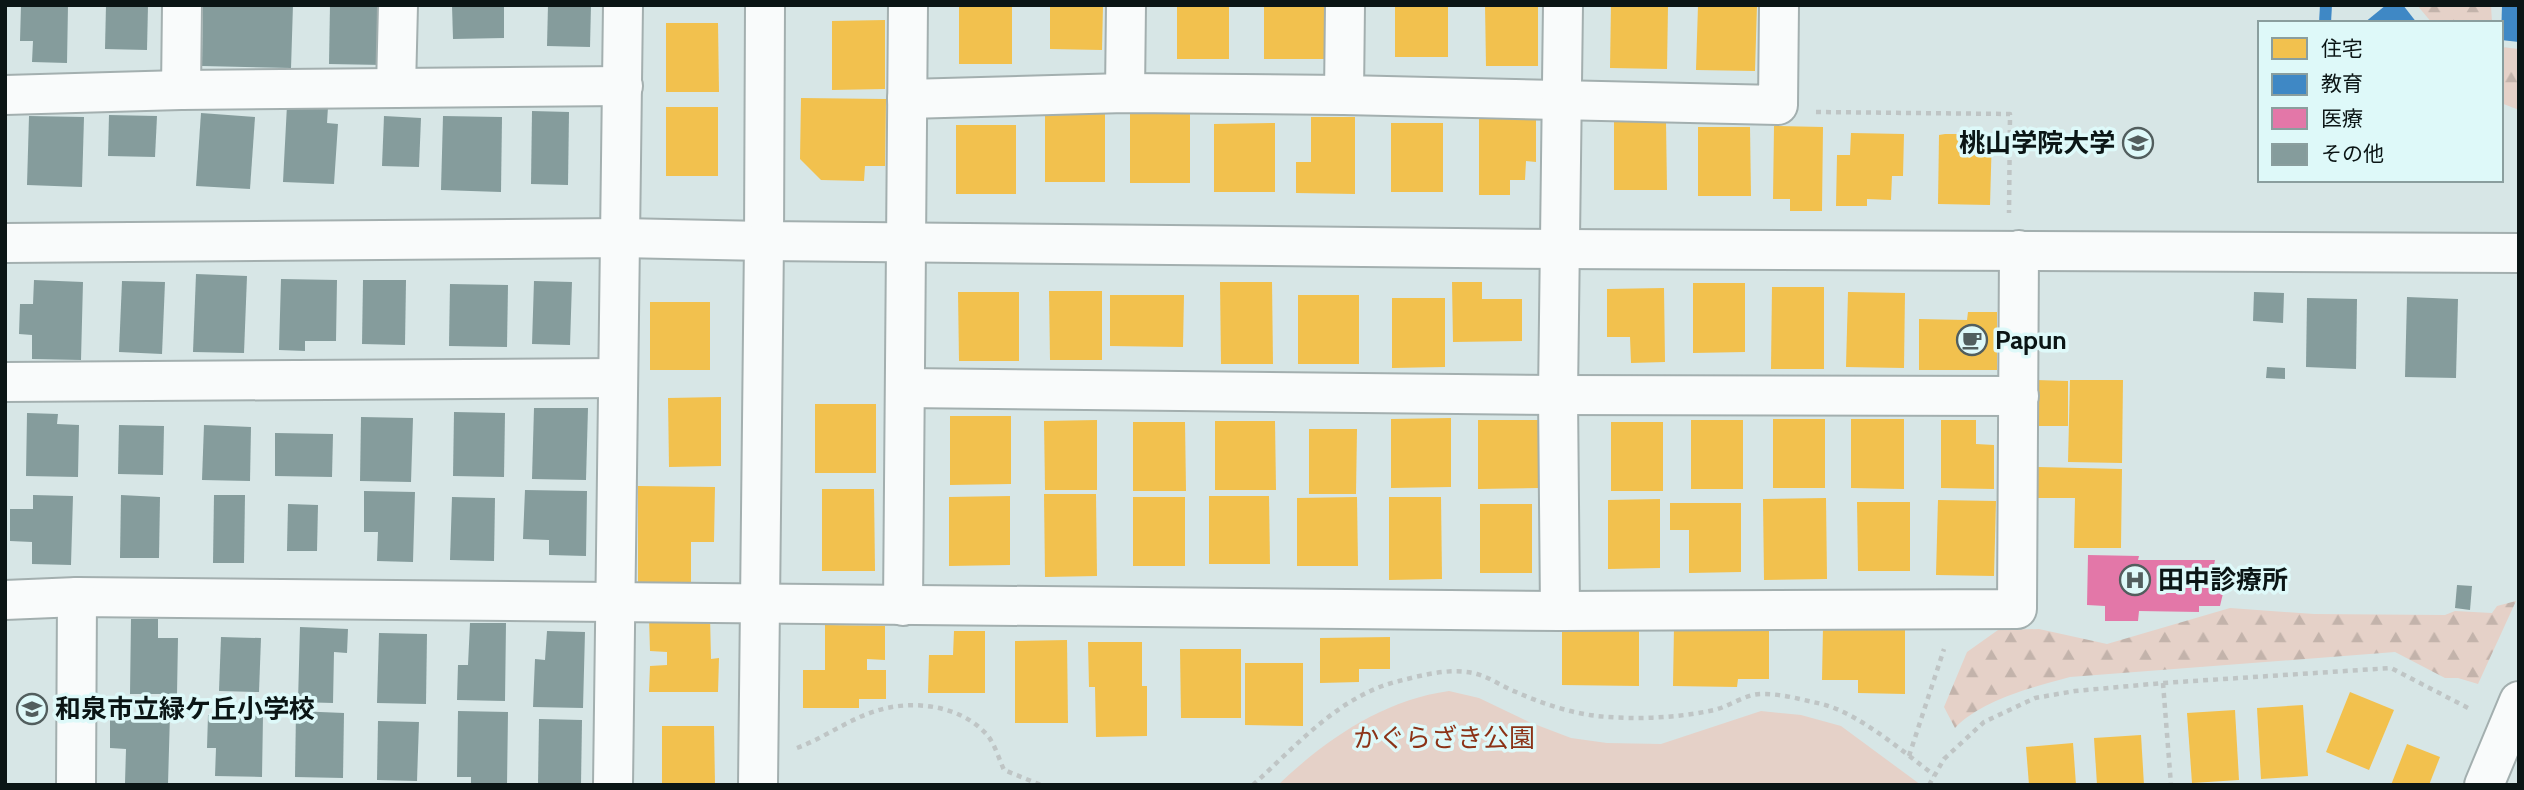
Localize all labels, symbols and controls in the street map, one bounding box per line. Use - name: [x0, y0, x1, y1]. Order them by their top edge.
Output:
- legend: [2258, 21, 2503, 182]
- text: 住宅: [2321, 36, 2363, 61]
- text: 教育: [2321, 71, 2363, 96]
- text: 医療: [2321, 106, 2363, 131]
- school or university icon: 桃山学院大学: [2121, 126, 2155, 160]
- place label: 桃山学院大学: [1959, 127, 2115, 159]
- text: その他: [2321, 141, 2384, 166]
- cafe icon: Papun: [1955, 323, 1989, 357]
- place label: Papun: [1995, 324, 2067, 356]
- hospital icon: 田中診療所: [2118, 563, 2152, 597]
- place label: 田中診療所: [2158, 564, 2288, 596]
- school or university icon: 和泉市立緑ケ丘小学校: [15, 692, 49, 726]
- place label: 和泉市立緑ケ丘小学校: [55, 693, 315, 725]
- park label: かぐらざき公園: [1353, 722, 1535, 754]

